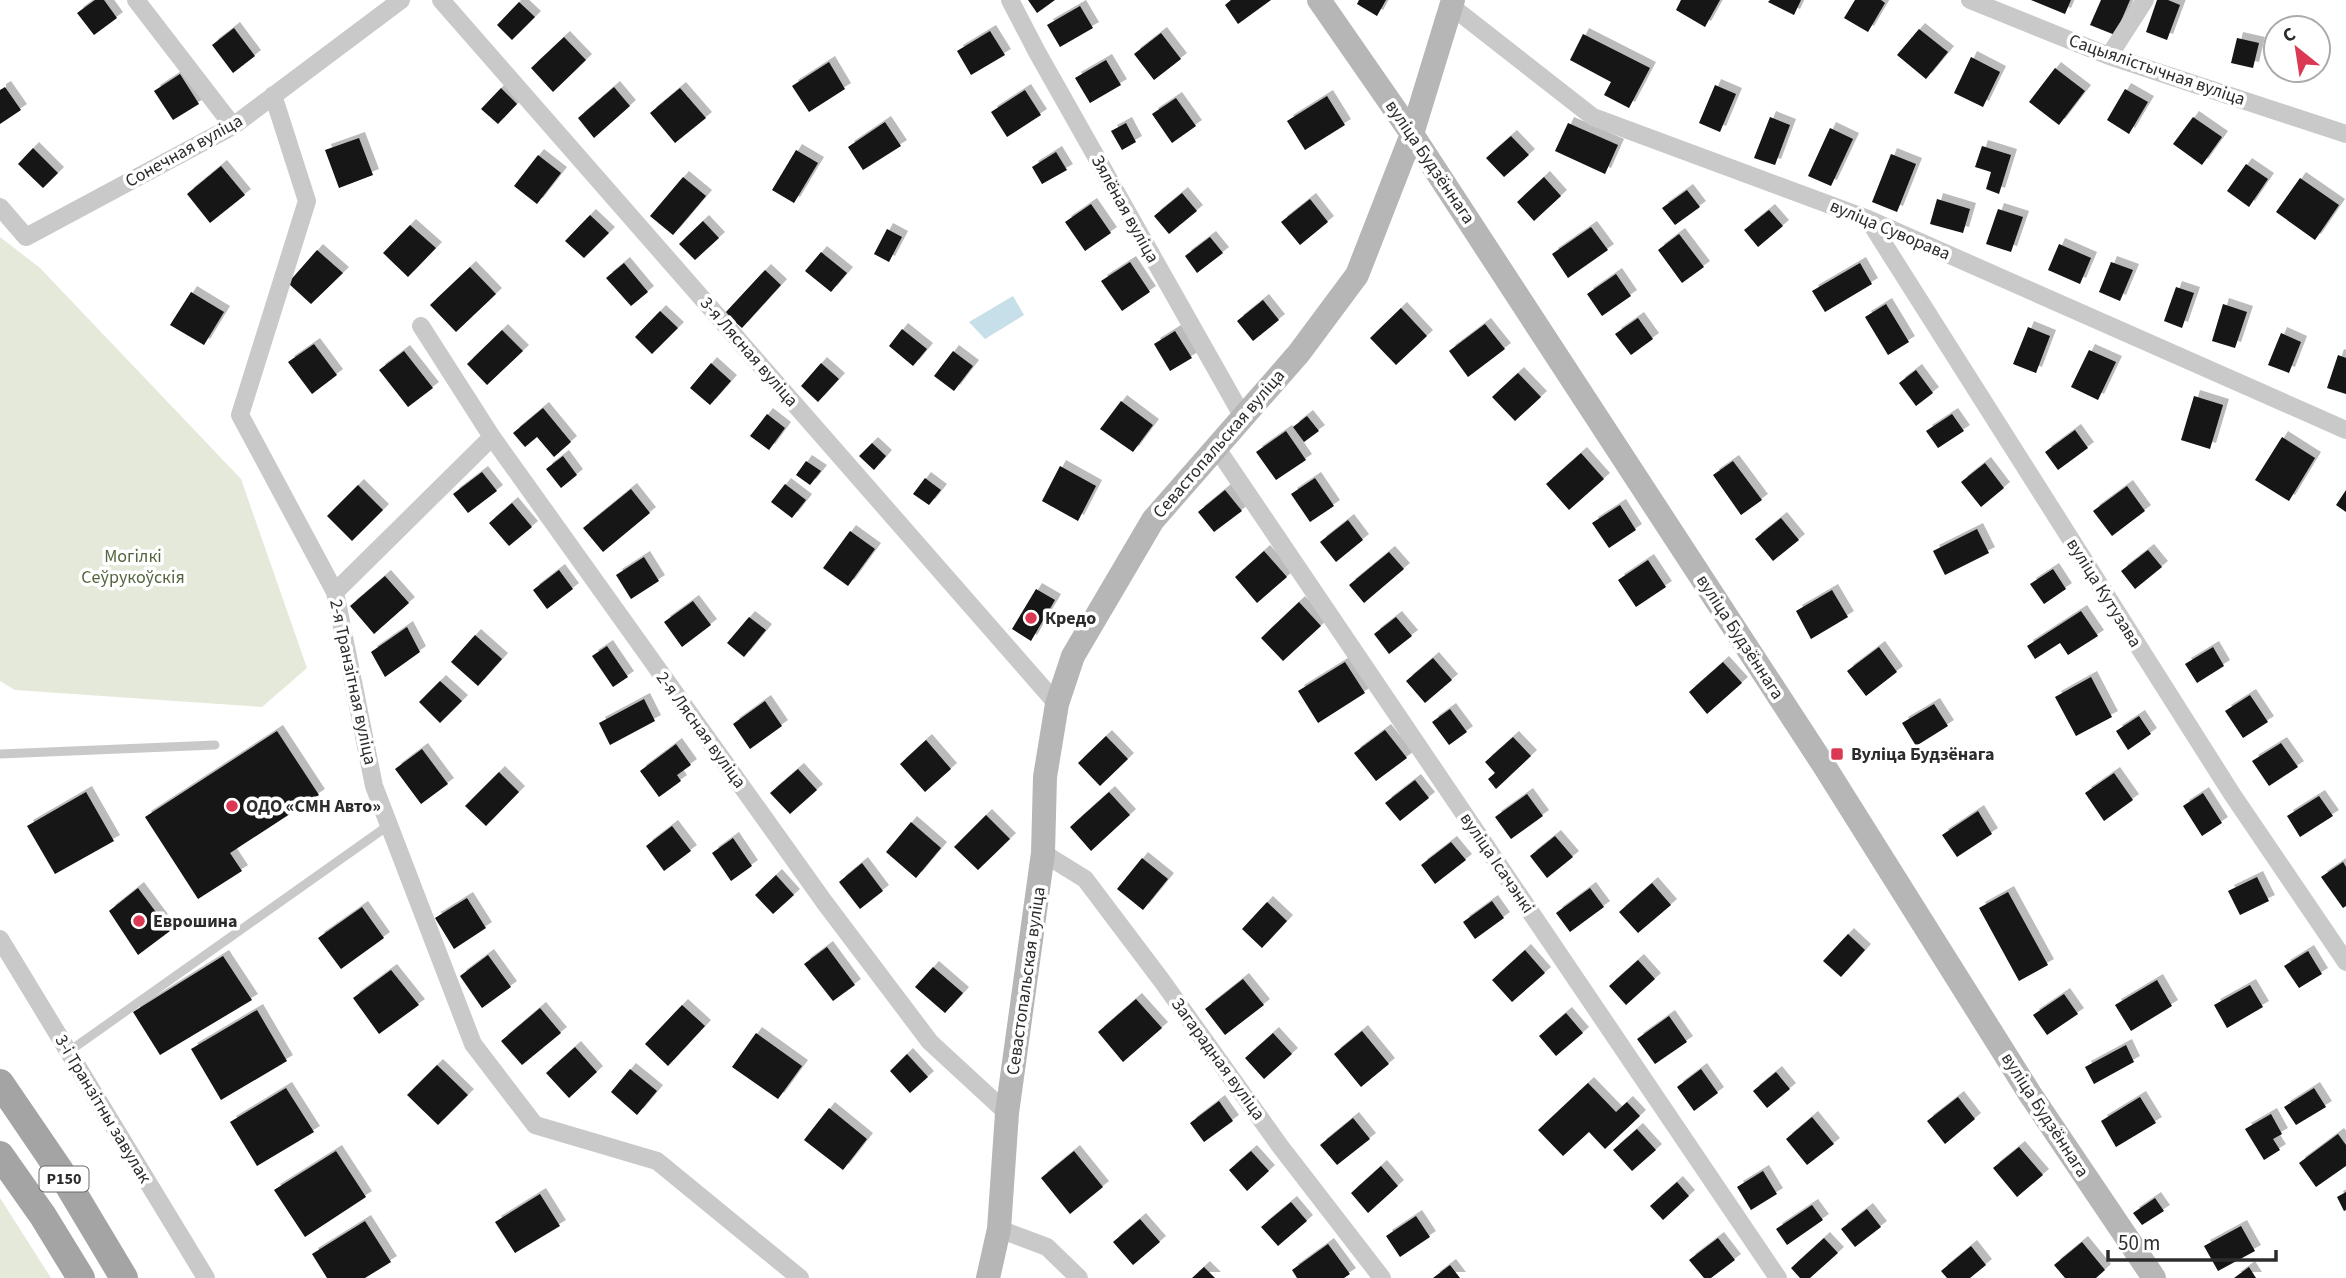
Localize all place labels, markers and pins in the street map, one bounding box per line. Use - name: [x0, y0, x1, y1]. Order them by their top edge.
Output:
- place label: Кредо: [1045, 606, 1096, 631]
- marker: Кредо: [1023, 610, 1039, 626]
- place label: Вуліца Будзёнага: [1851, 742, 1994, 767]
- marker: Вуліца Будзёнага: [1829, 746, 1845, 762]
- place label: ОДО «СМН Авто»: [246, 794, 381, 819]
- marker: ОДО «СМН Авто»: [224, 798, 240, 814]
- place label: Еврошина: [153, 909, 238, 934]
- marker: Еврошина: [131, 913, 147, 929]

